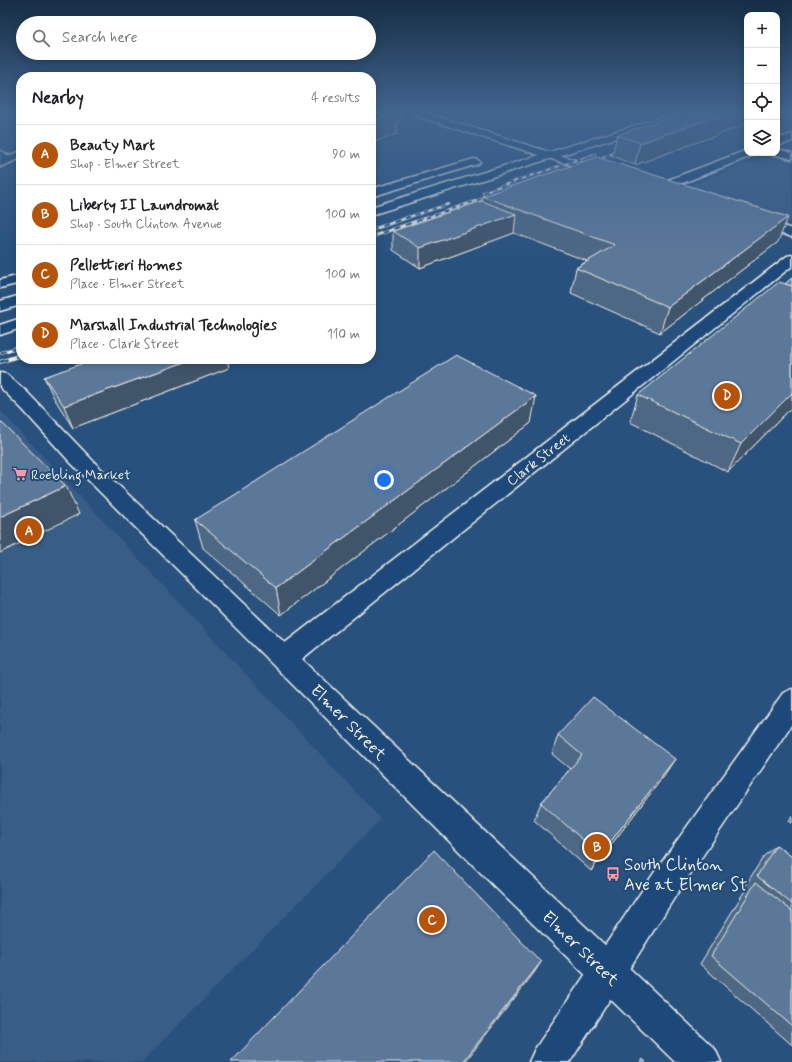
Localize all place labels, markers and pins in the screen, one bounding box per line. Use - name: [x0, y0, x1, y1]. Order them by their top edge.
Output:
- pin: D: [714, 381, 740, 411]
- supermarket icon: Roebling Market: [12, 466, 28, 482]
- place label: Roebling Market: [31, 466, 131, 486]
- pin: A: [16, 516, 42, 546]
- pin: B: [584, 832, 610, 862]
- place label: South Clinton Ave at Elmer St: [624, 854, 747, 896]
- bus stop icon: South Clinton Ave at Elmer St: [605, 866, 621, 882]
- pin: C: [419, 905, 445, 935]

